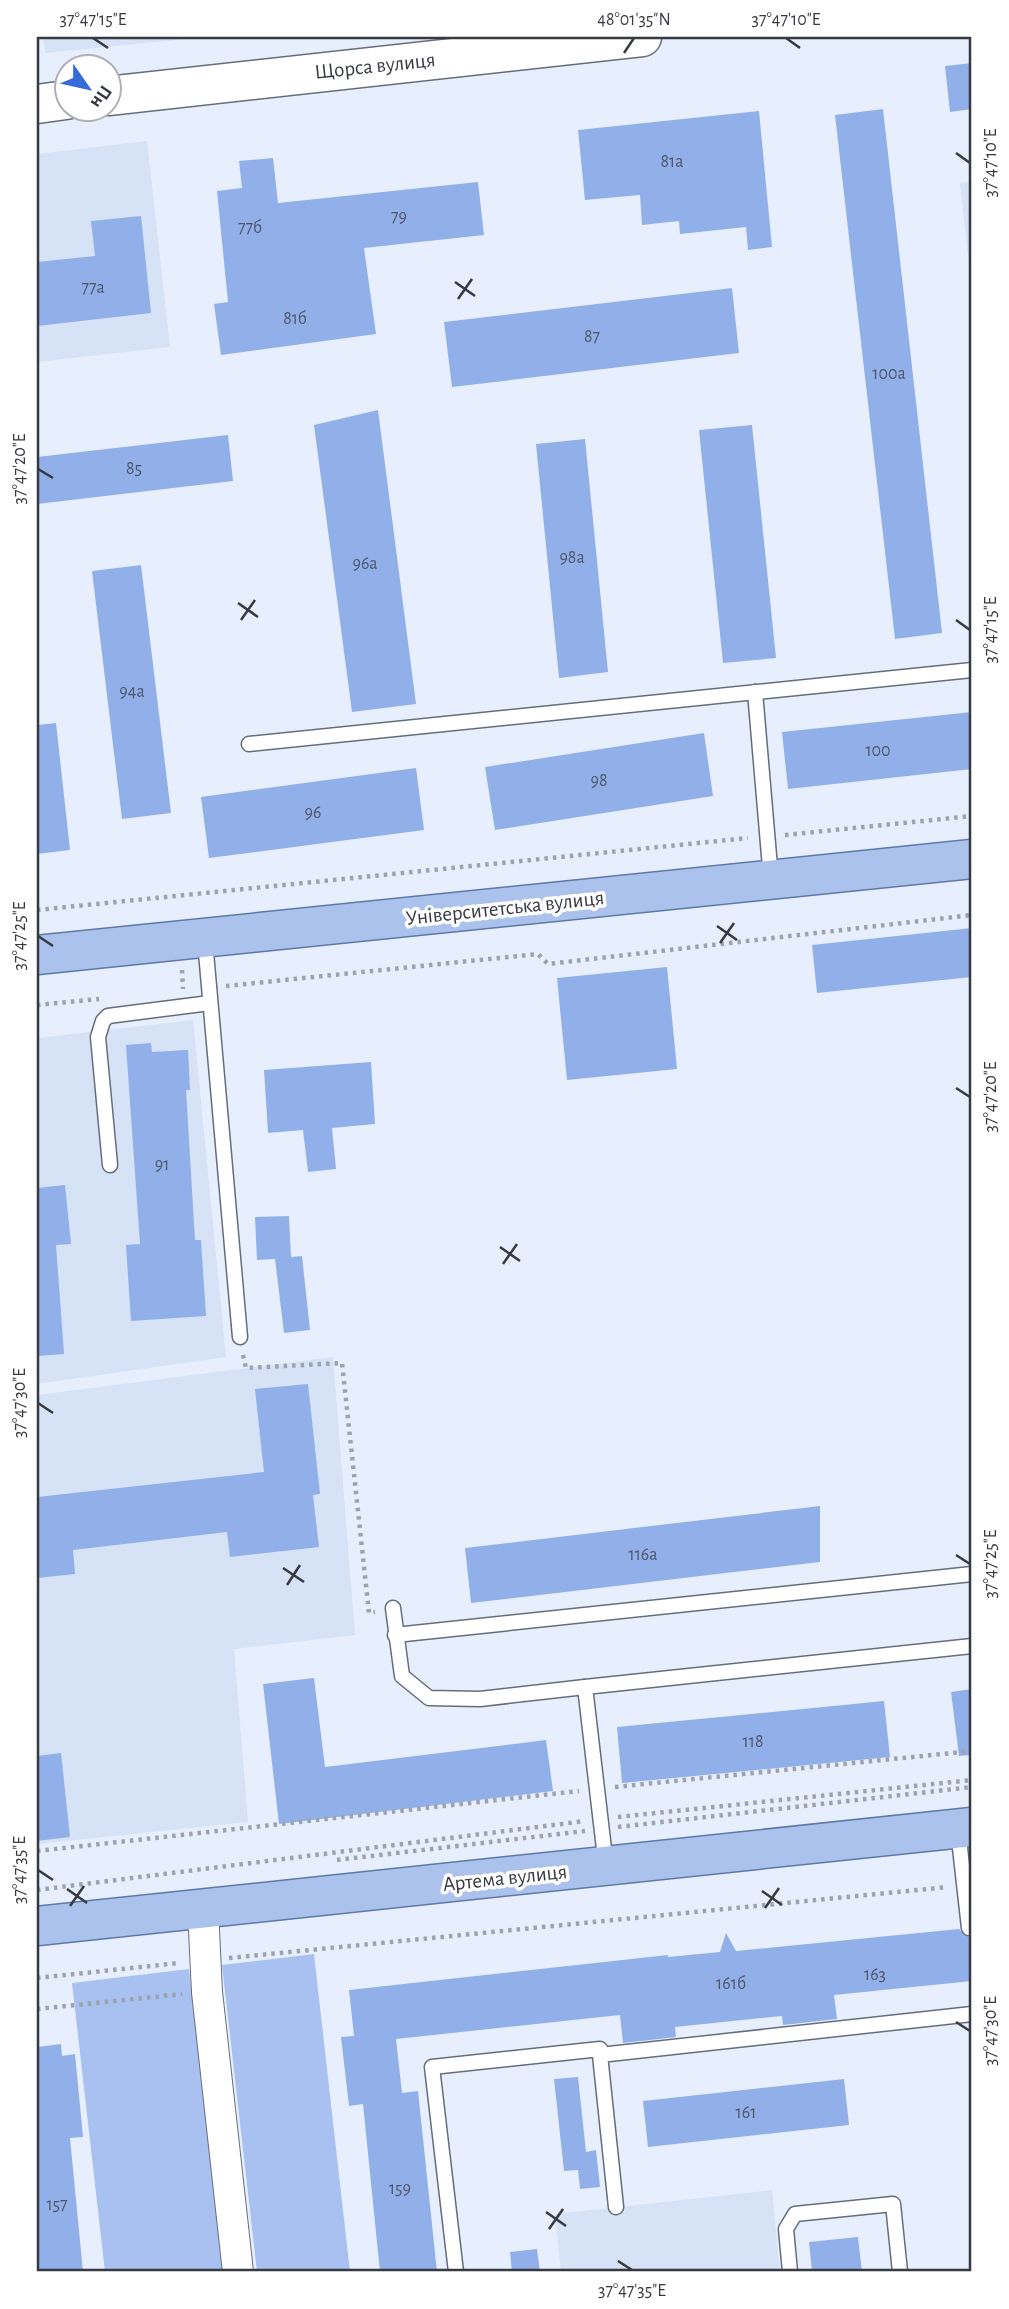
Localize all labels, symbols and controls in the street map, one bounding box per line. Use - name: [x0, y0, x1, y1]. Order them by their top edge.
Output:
- text: 37°47'15"E: [60, 11, 127, 29]
- text: 48°01'35"N: [597, 11, 671, 29]
- text: 37°47'10"E: [752, 11, 821, 29]
- street label: Щорса вулиця: [313, 49, 437, 83]
- north arrow: [52, 52, 122, 122]
- text: Пн: [86, 82, 115, 112]
- text: 37°47'10"E: [982, 128, 1000, 197]
- house number: 81а: [661, 153, 683, 171]
- house number: 79: [391, 208, 407, 226]
- house number: 77б: [238, 218, 262, 237]
- house number: 77а: [81, 279, 105, 297]
- house number: 81б: [283, 309, 307, 328]
- house number: 87: [584, 328, 600, 346]
- house number: 100а: [872, 365, 906, 383]
- text: 37°47'20"E: [11, 433, 29, 504]
- house number: 85: [126, 460, 142, 478]
- house number: 98а: [559, 549, 585, 567]
- house number: 96а: [352, 555, 378, 573]
- text: 37°47'15"E: [982, 596, 1000, 663]
- house number: 94а: [119, 683, 145, 701]
- house number: 100: [865, 742, 891, 760]
- house number: 98: [591, 772, 608, 790]
- house number: 96: [305, 804, 321, 822]
- street label: Університетська вулиця: [405, 887, 605, 929]
- text: 37°47'25"E: [11, 901, 29, 970]
- text: 37°47'20"E: [982, 1061, 1000, 1132]
- house number: 91: [155, 1156, 169, 1174]
- text: 37°47'30"E: [11, 1368, 29, 1438]
- text: 37°47'25"E: [982, 1529, 1000, 1598]
- house number: 116а: [628, 1546, 658, 1564]
- house number: 118: [743, 1733, 763, 1751]
- text: 37°47'35"E: [11, 1836, 29, 1904]
- street label: Артема вулиця: [442, 1861, 568, 1895]
- house number: 163: [864, 1966, 886, 1984]
- house number: 161б: [716, 1974, 746, 1993]
- text: 37°47'30"E: [982, 1996, 1000, 2066]
- house number: 161: [736, 2104, 756, 2122]
- house number: 159: [389, 2180, 411, 2198]
- house number: 157: [46, 2196, 68, 2214]
- text: 37°47'35"E: [598, 2282, 666, 2300]

